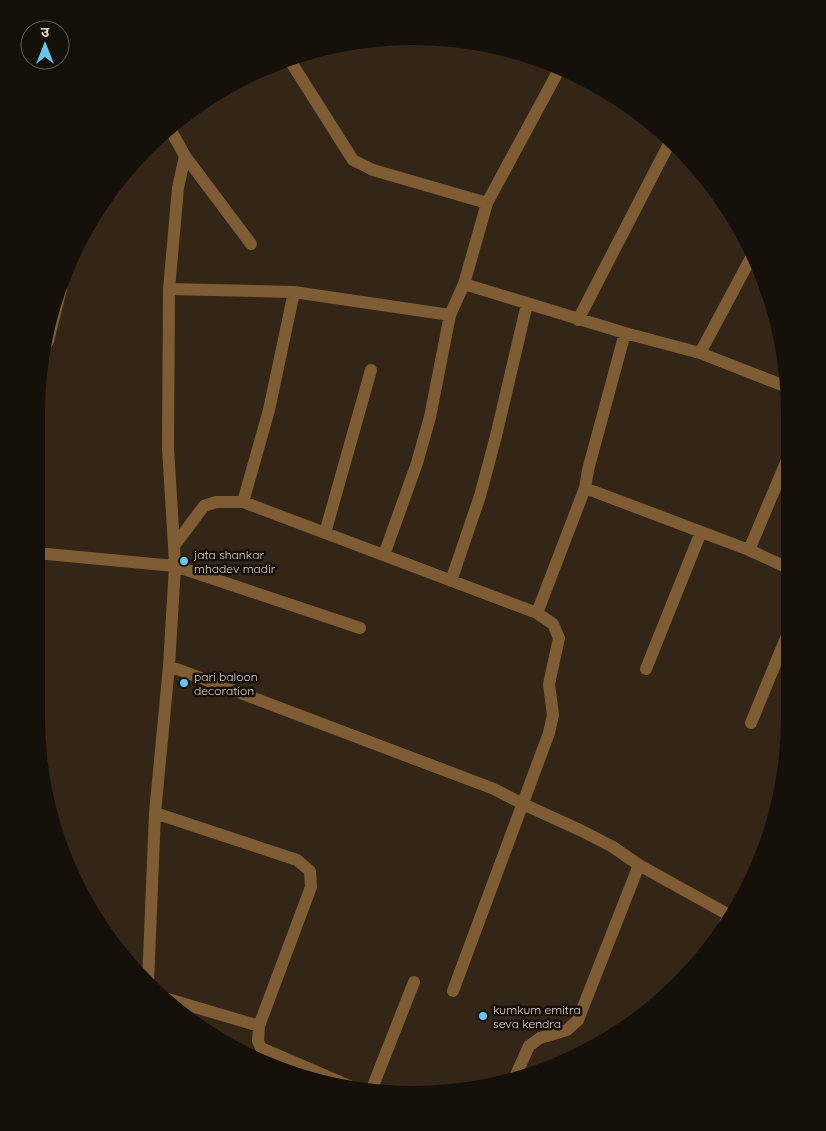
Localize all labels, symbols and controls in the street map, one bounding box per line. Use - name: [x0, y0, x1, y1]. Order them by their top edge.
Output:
- north arrow: [20, 20, 70, 70]
- text: उ: [41, 23, 50, 41]
- place label: jata shankar mhadev madir: [193, 547, 276, 576]
- marker: jata shankar mhadev madir: [178, 555, 190, 567]
- place label: pari baloon decoration: [194, 669, 258, 698]
- marker: pari baloon decoration: [178, 677, 190, 689]
- place label: kumkum emitra seva kendra: [493, 1002, 581, 1031]
- marker: kumkum emitra seva kendra: [477, 1010, 489, 1022]

